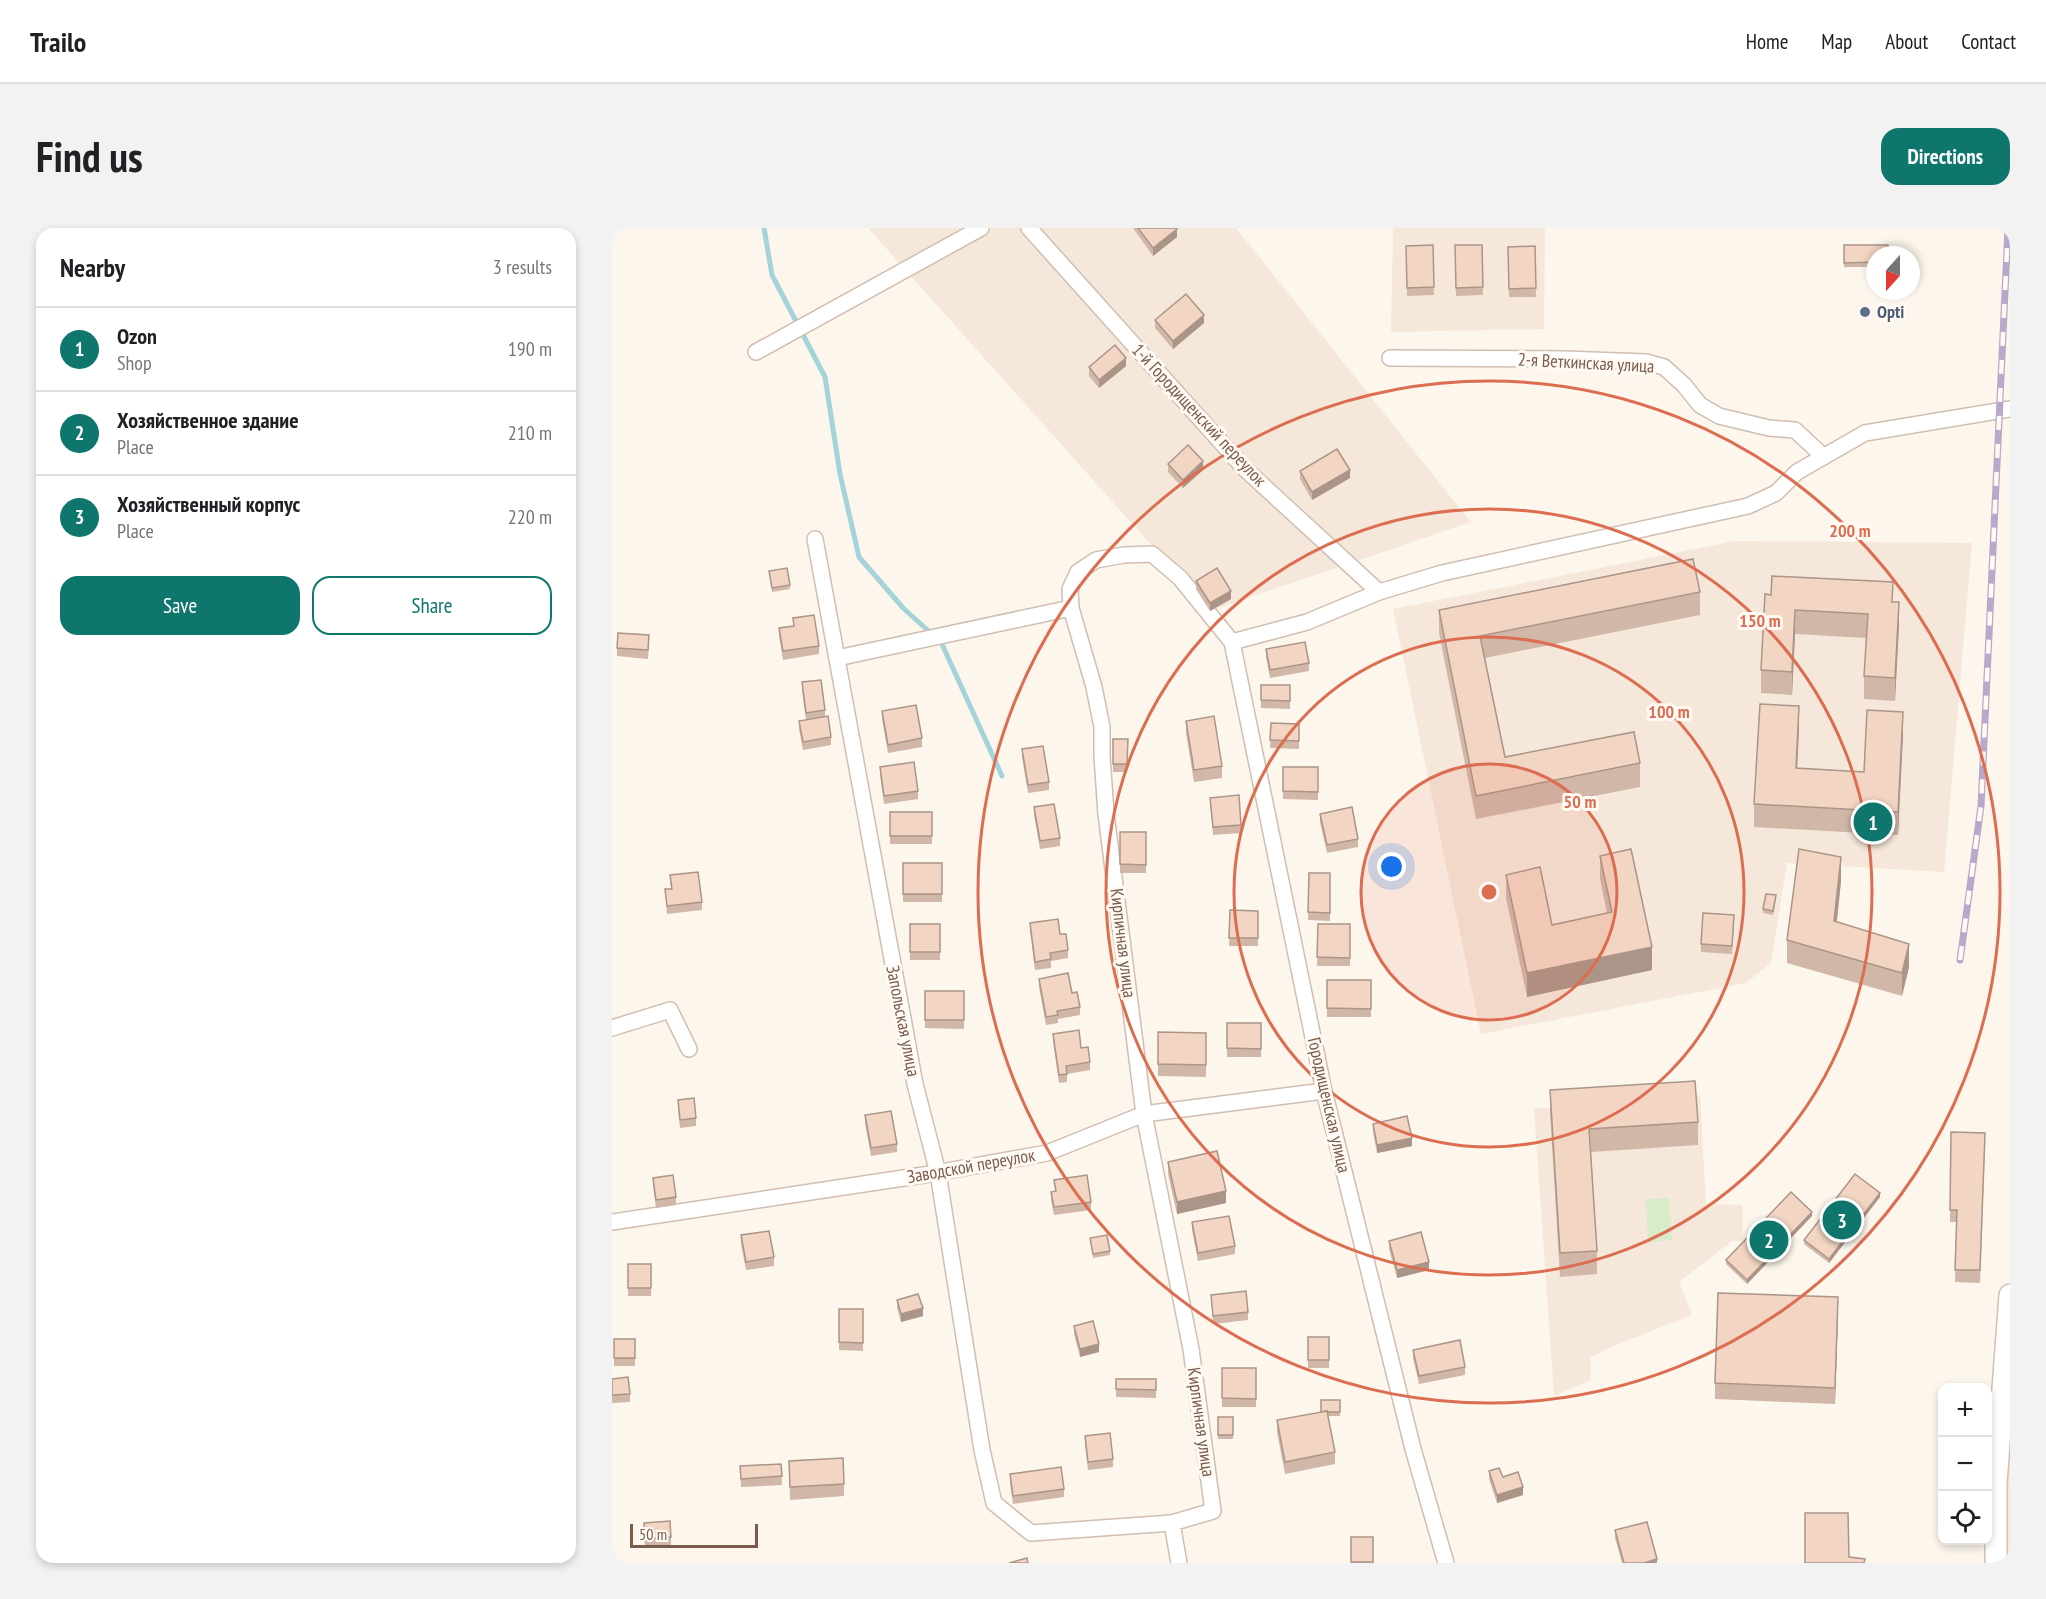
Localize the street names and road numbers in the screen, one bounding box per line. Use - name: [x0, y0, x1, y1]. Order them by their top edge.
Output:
- street label: 1-й Городищенский переулок: [1127, 338, 1272, 491]
- street label: 2-я Веткинская улица: [1517, 347, 1655, 378]
- street label: Кирпичная улица: [1105, 887, 1142, 999]
- street label: Запольская улица: [881, 963, 926, 1078]
- street label: Городищенская улица: [1303, 1035, 1356, 1175]
- street label: Заводской переулок: [905, 1143, 1037, 1188]
- street label: Кирпичная улица: [1182, 1366, 1221, 1478]

